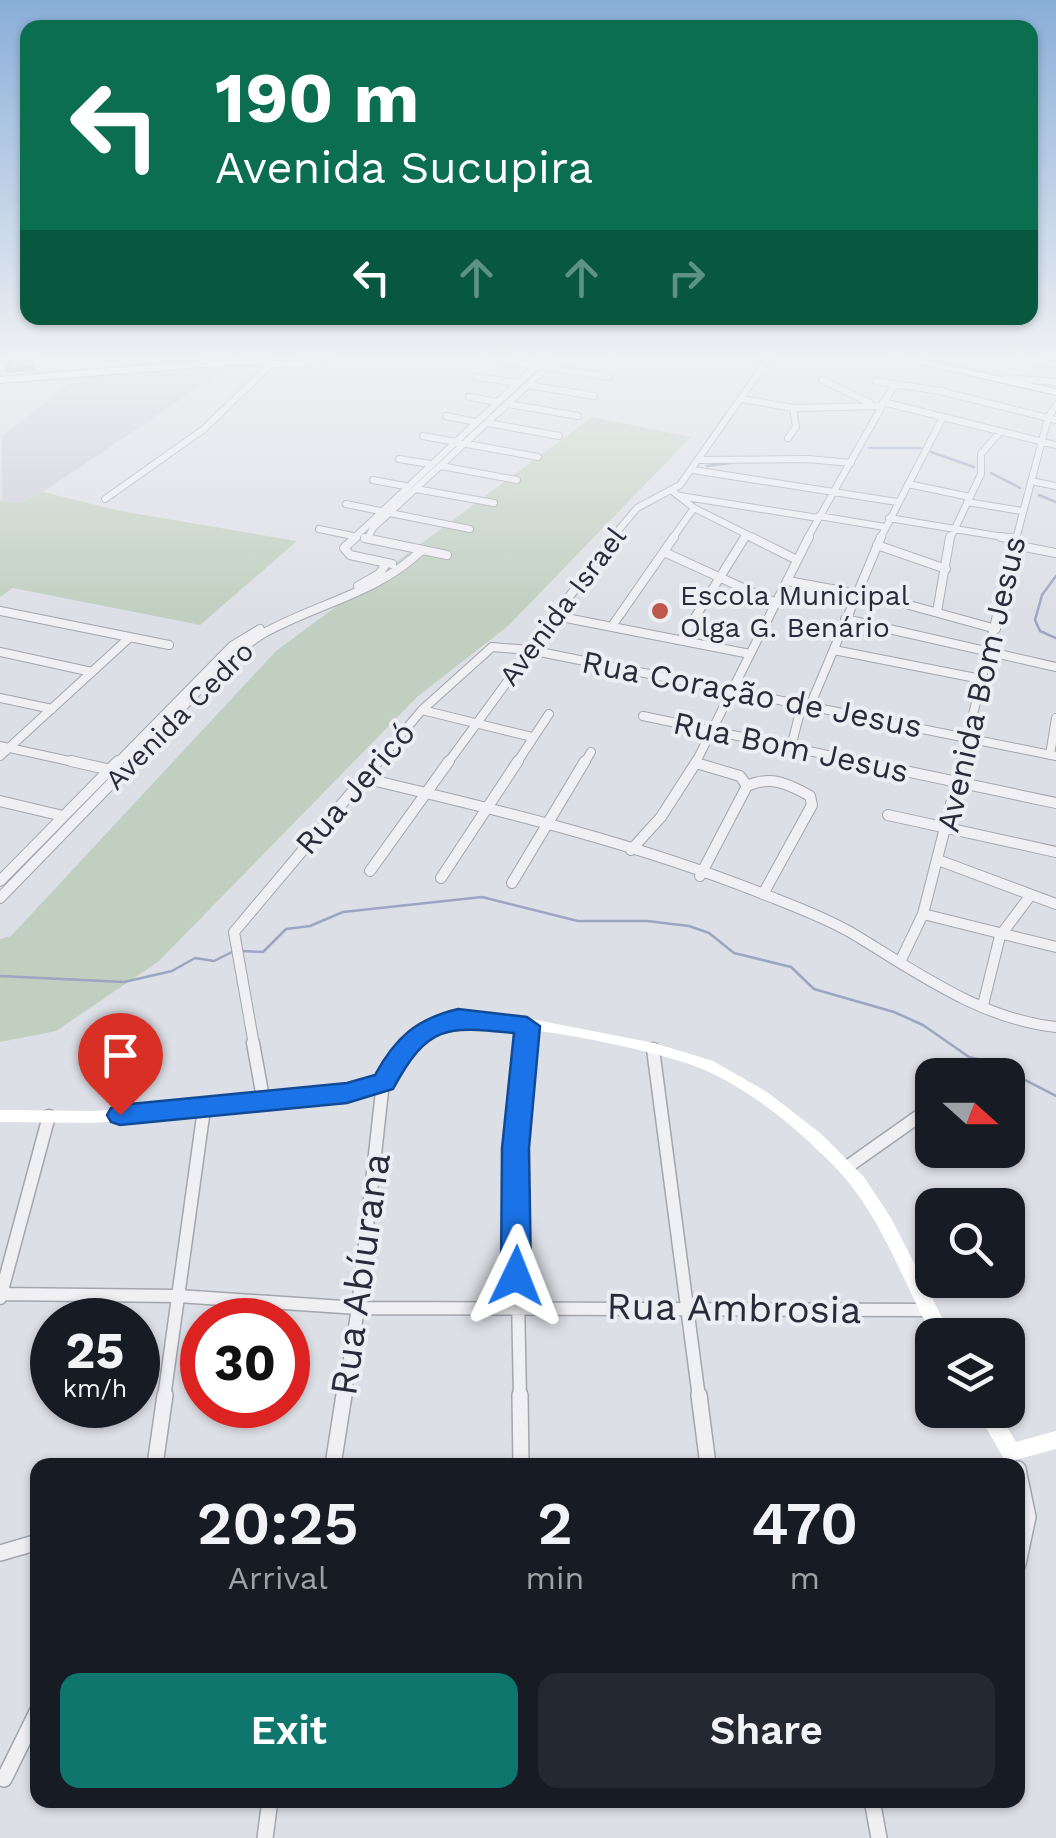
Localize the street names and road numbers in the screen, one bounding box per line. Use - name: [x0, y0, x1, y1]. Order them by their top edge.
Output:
- street label: Avenida Israel: [492, 520, 633, 692]
- street label: Avenida Bom Jesus: [928, 532, 1034, 836]
- street label: Avenida Cedro: [98, 634, 260, 796]
- street label: Rua Coração de Jesus: [579, 642, 925, 746]
- street label: Rua Bom Jesus: [670, 704, 912, 790]
- street label: Rua Jericó: [287, 714, 423, 862]
- street label: Rua Abíurana: [321, 1150, 399, 1398]
- street label: Rua Ambrosia: [606, 1284, 862, 1332]

